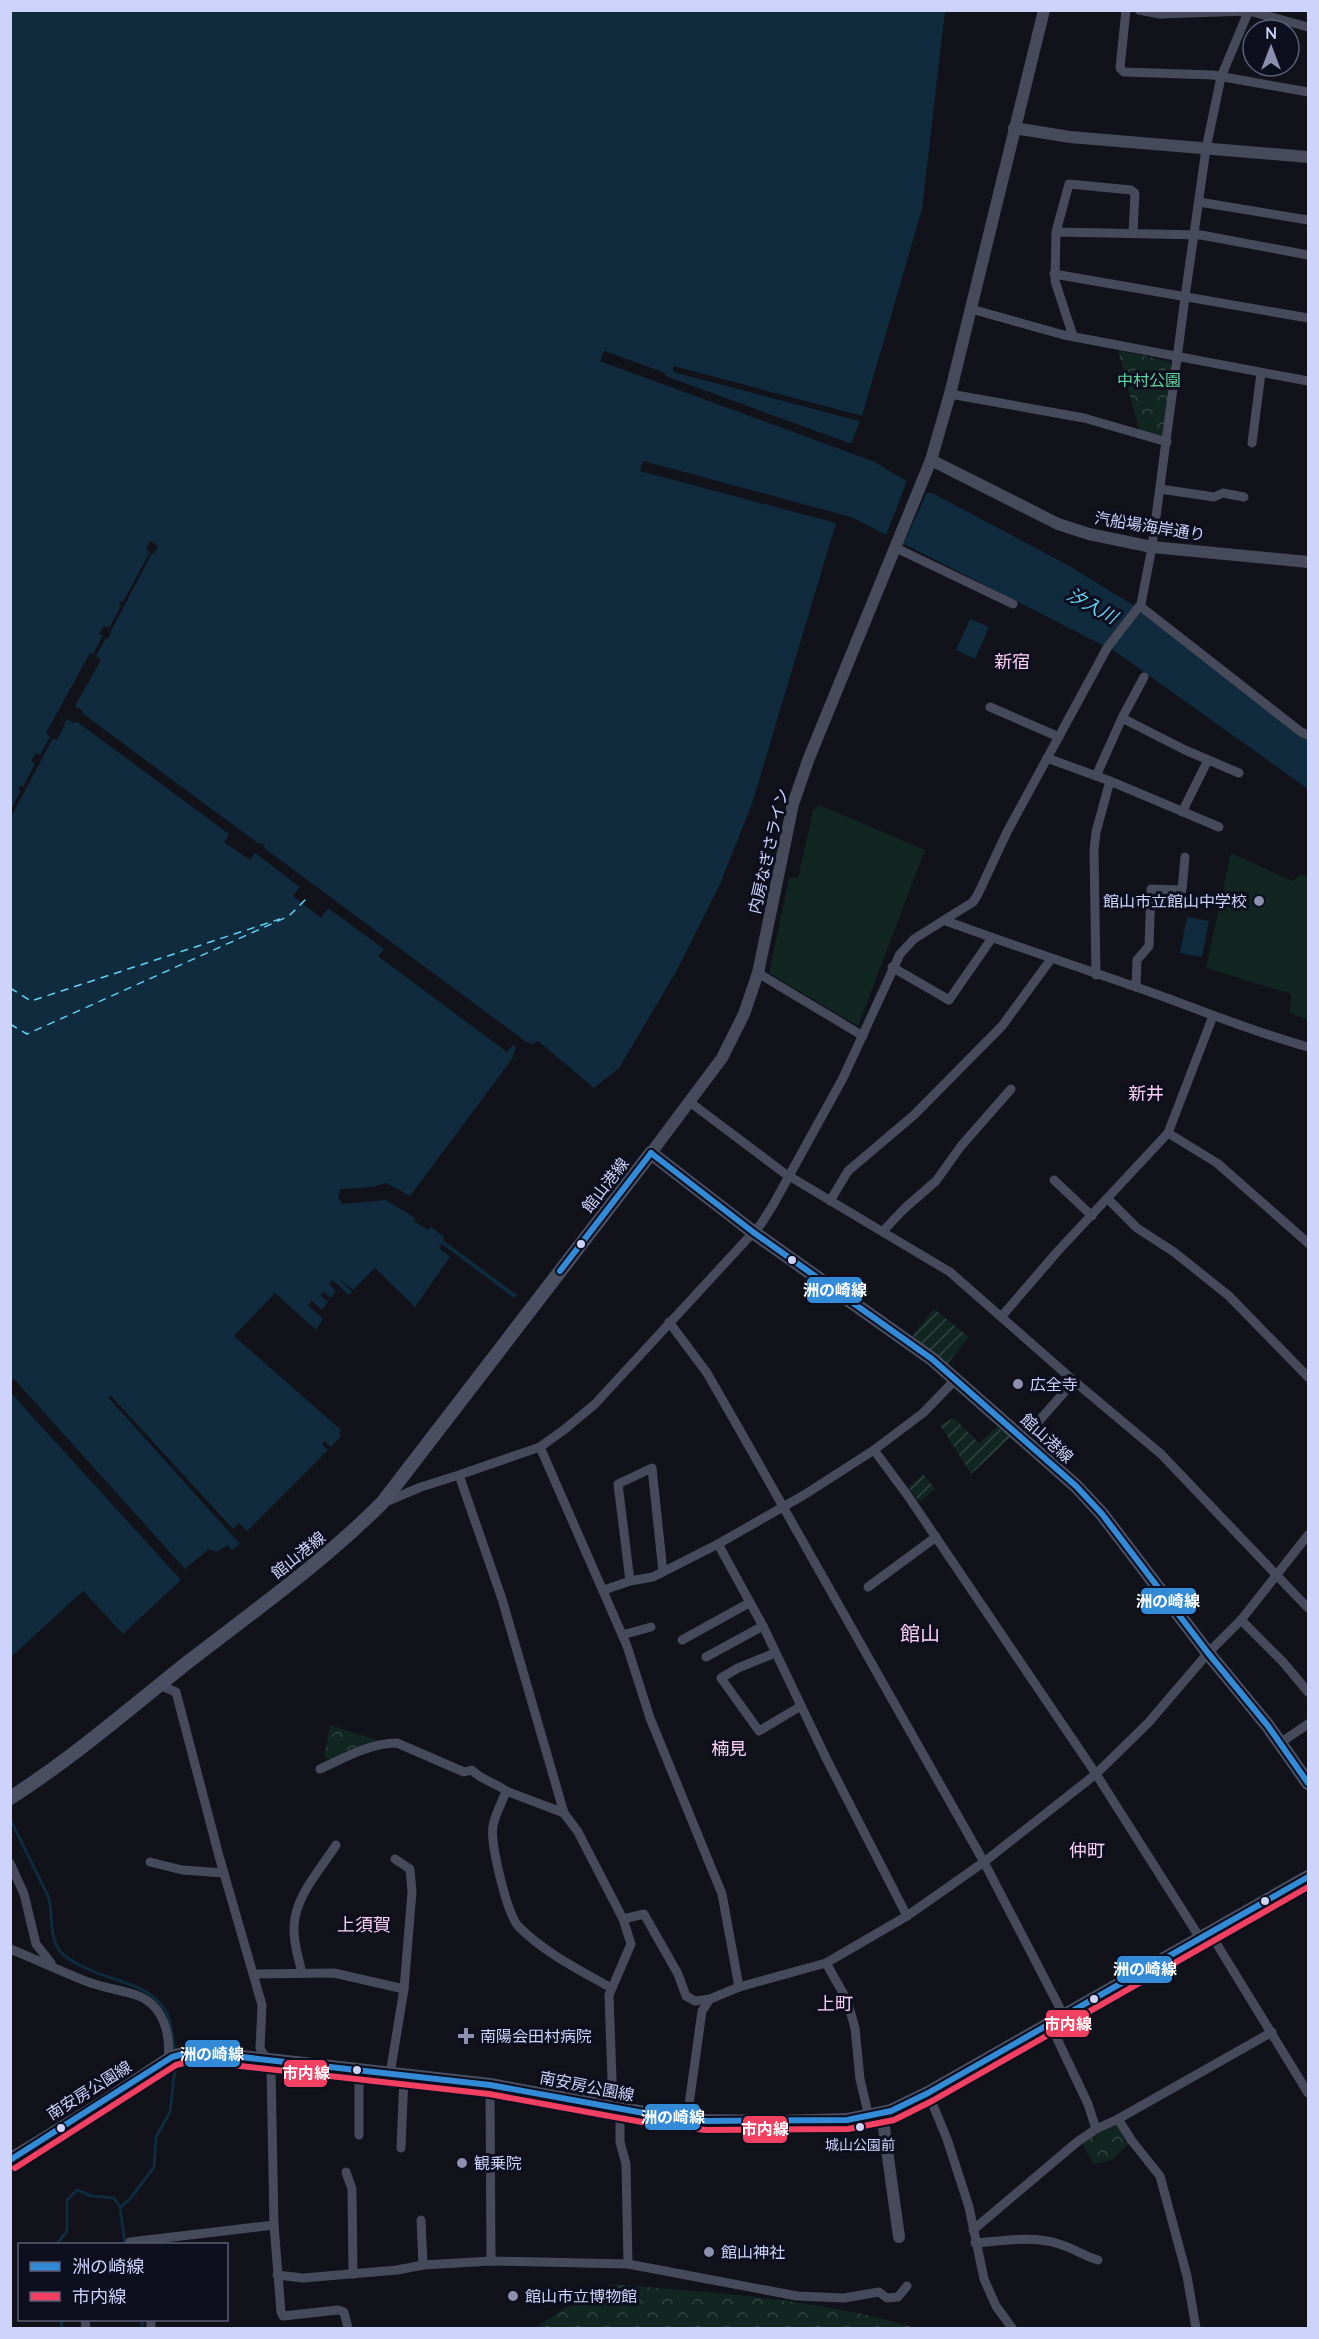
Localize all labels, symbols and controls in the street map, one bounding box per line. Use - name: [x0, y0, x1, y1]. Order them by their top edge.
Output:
- north arrow: [1241, 18, 1301, 78]
- text: N: [1265, 23, 1277, 43]
- park label: 中村公園: [1117, 370, 1181, 390]
- street label: 汽船場海岸通り: [1093, 507, 1207, 545]
- water label: 汐入川: [1063, 582, 1123, 630]
- district label: 新宿: [994, 650, 1030, 673]
- street label: 内房なぎさライン: [744, 786, 792, 916]
- place label: 館山市立館山中学校: [1103, 891, 1247, 911]
- marker: 館山市立館山中学校: [1252, 894, 1266, 908]
- district label: 新井: [1128, 1082, 1164, 1105]
- street label: 館山港線: [577, 1154, 633, 1216]
- unlabelled marker: [575, 1238, 587, 1250]
- unlabelled marker: [786, 1254, 798, 1266]
- line badge: 洲の崎線: [806, 1276, 863, 1304]
- text: 洲の崎線: [803, 1280, 867, 1300]
- place label: 広全寺: [1030, 1374, 1078, 1394]
- marker: 広全寺: [1011, 1377, 1025, 1391]
- street label: 館山港線: [1017, 1409, 1077, 1467]
- street label: 館山港線: [267, 1527, 329, 1583]
- line badge: 洲の崎線: [1140, 1587, 1197, 1615]
- text: 洲の崎線: [1136, 1591, 1200, 1611]
- district label: 館山: [900, 1621, 940, 1646]
- district label: 楠見: [711, 1737, 747, 1760]
- district label: 仲町: [1069, 1839, 1105, 1862]
- unlabelled marker: [1259, 1895, 1271, 1907]
- district label: 上須賀: [337, 1913, 391, 1936]
- line badge: 洲の崎線: [1116, 1955, 1173, 1984]
- text: 洲の崎線: [1113, 1959, 1177, 1979]
- district label: 上町: [817, 1992, 853, 2015]
- unlabelled marker: [1088, 1993, 1100, 2005]
- line badge: 市内線: [1045, 2009, 1090, 2038]
- text: 市内線: [1044, 2014, 1092, 2034]
- place label: 南陽会田村病院: [480, 2026, 592, 2046]
- marker: 南陽会田村病院: [457, 2027, 475, 2045]
- line badge: 洲の崎線: [184, 2039, 241, 2068]
- text: 洲の崎線: [180, 2044, 244, 2064]
- street label: 南安房公園線: [43, 2056, 135, 2124]
- line badge: 市内線: [283, 2059, 328, 2088]
- text: 市内線: [282, 2063, 330, 2083]
- unlabelled marker: [351, 2064, 363, 2076]
- street label: 南安房公園線: [538, 2067, 636, 2105]
- line badge: 洲の崎線: [644, 2103, 701, 2131]
- text: 洲の崎線: [641, 2107, 705, 2127]
- line badge: 市内線: [742, 2115, 788, 2144]
- text: 市内線: [741, 2119, 789, 2139]
- marker: 城山公園前: [854, 2121, 866, 2133]
- unlabelled marker: [55, 2122, 67, 2134]
- place label: 城山公園前: [825, 2136, 895, 2154]
- place label: 観乗院: [474, 2153, 522, 2173]
- marker: 観乗院: [455, 2156, 469, 2170]
- place label: 館山神社: [721, 2242, 785, 2262]
- legend: [18, 2243, 228, 2321]
- marker: 館山神社: [702, 2245, 716, 2259]
- text: 洲の崎線: [72, 2255, 144, 2278]
- text: 市内線: [72, 2285, 126, 2308]
- place label: 館山市立博物館: [525, 2286, 637, 2306]
- marker: 館山市立博物館: [506, 2289, 520, 2303]

